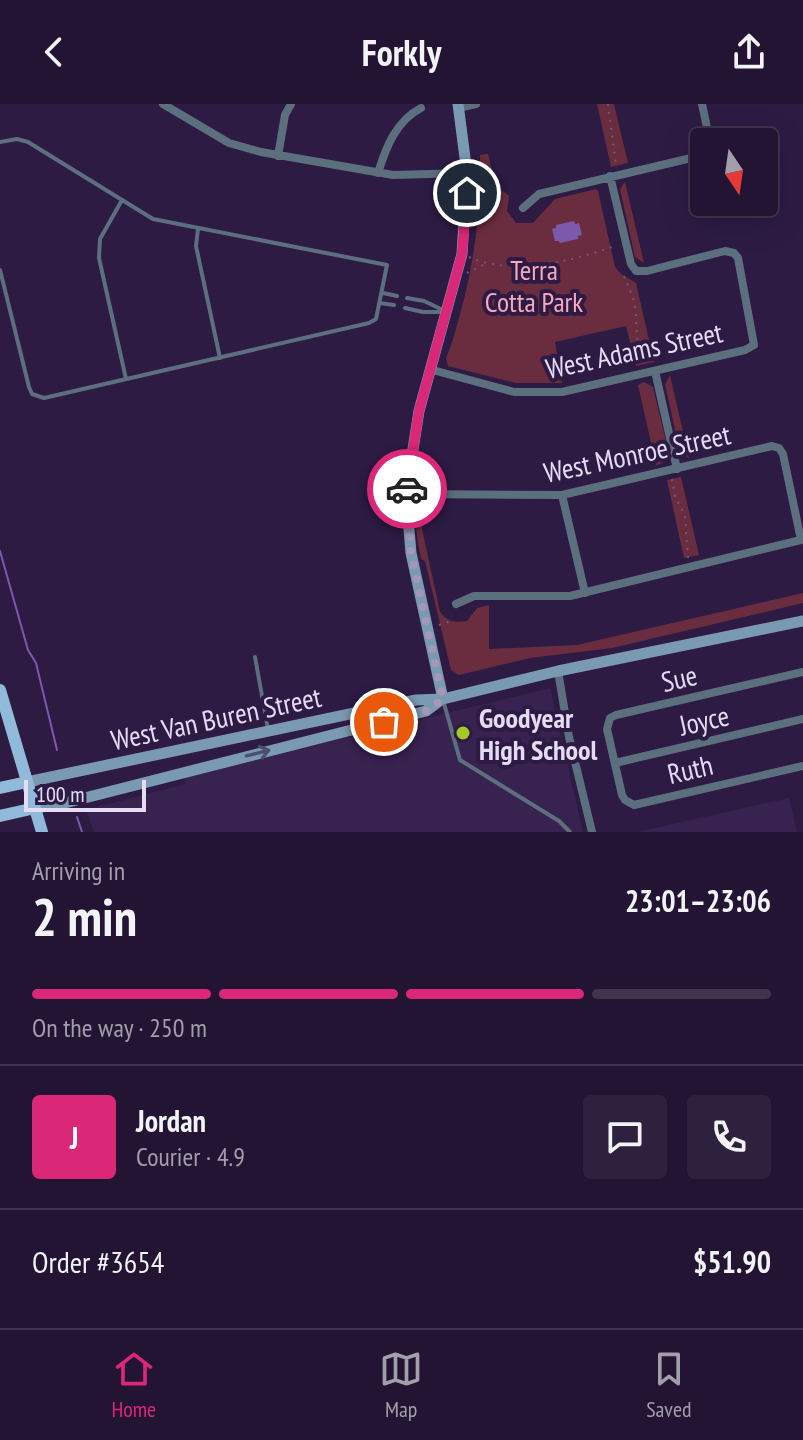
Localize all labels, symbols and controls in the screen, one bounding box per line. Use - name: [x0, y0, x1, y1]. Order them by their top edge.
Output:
- text: Forkly: [362, 29, 441, 76]
- icon: back: [32, 30, 76, 74]
- icon: share: [727, 30, 771, 74]
- north arrow: [690, 128, 778, 216]
- map controls: [690, 128, 778, 216]
- pin: [433, 159, 501, 227]
- icon: home: [445, 171, 489, 215]
- park label: Terra Cotta Park: [485, 251, 583, 320]
- street label: West Adams Street: [542, 313, 726, 387]
- street label: West Monroe Street: [540, 415, 734, 491]
- courier: [367, 449, 447, 529]
- icon: car: [385, 467, 429, 511]
- street label: Sue: [657, 656, 701, 700]
- street label: West Van Buren Street: [108, 678, 325, 758]
- pin: [350, 688, 418, 756]
- street label: Joyce: [674, 696, 733, 744]
- place label: Goodyear High School: [479, 699, 598, 768]
- icon: bag: [362, 700, 406, 744]
- marker: Goodyear High School: [454, 724, 472, 742]
- one-way arrow: [245, 745, 271, 760]
- street label: Ruth: [664, 746, 716, 792]
- scale bar: [24, 776, 146, 812]
- text: 100 m: [36, 780, 85, 808]
- text: Arriving in: [32, 854, 125, 887]
- text: 23:01–23:06: [625, 881, 771, 920]
- text: 2 min: [32, 883, 137, 950]
- text: On the way · 250 m: [32, 1011, 207, 1044]
- button: chat: [583, 1095, 667, 1179]
- button: phone: [687, 1095, 771, 1179]
- text: Jordan: [136, 1101, 206, 1140]
- text: J: [70, 1118, 78, 1157]
- text: Courier · 4.9: [136, 1140, 245, 1173]
- text: Order #3654: [32, 1242, 164, 1281]
- text: $51.90: [693, 1242, 771, 1281]
- tab: Home: [111, 1347, 156, 1423]
- tab: Map: [379, 1347, 423, 1423]
- tab: Saved: [646, 1347, 692, 1423]

